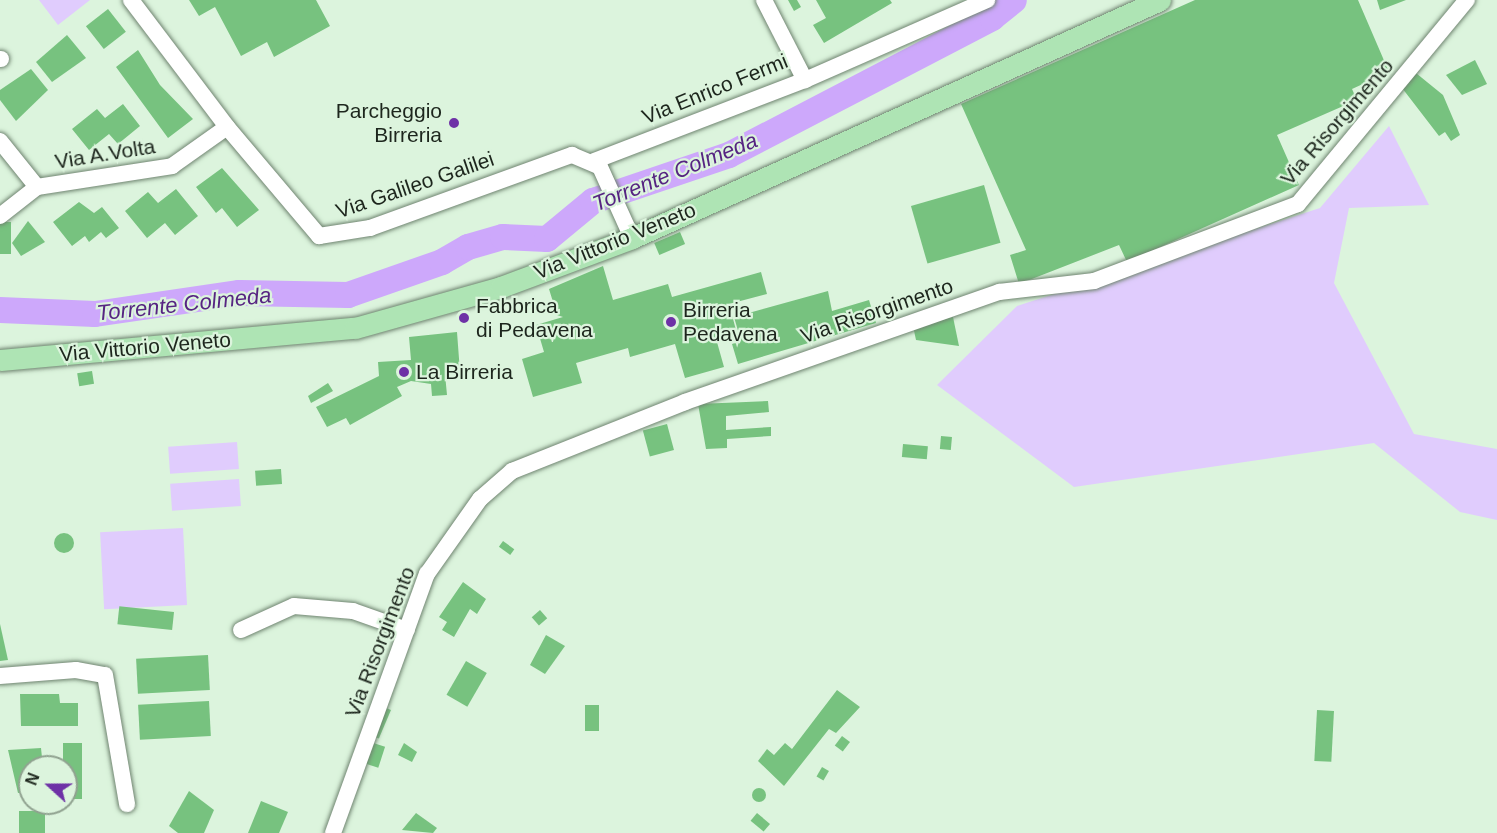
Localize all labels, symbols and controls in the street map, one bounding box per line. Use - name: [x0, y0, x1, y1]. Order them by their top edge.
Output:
- street label: Via Enrico Fermi: [639, 48, 791, 130]
- street label: Via Risorgimento: [1275, 54, 1399, 190]
- place label: Parcheggio Birreria: [336, 98, 442, 148]
- marker: Parcheggio Birreria: [447, 116, 461, 130]
- water label: Torrente Colmeda: [589, 127, 761, 217]
- street label: Via A.Volta: [52, 134, 158, 174]
- street label: Via Galileo Galilei: [333, 146, 497, 224]
- street label: Via Vittorio Veneto: [531, 197, 699, 285]
- street label: Via Risorgimento: [797, 273, 957, 349]
- water label: Torrente Colmeda: [95, 282, 273, 326]
- place label: Fabbrica di Pedavena: [476, 293, 593, 343]
- place label: Birreria Pedavena: [683, 297, 778, 347]
- marker: Fabbrica di Pedavena: [457, 311, 471, 325]
- marker: Birreria Pedavena: [664, 315, 678, 329]
- street label: Via Vittorio Veneto: [58, 327, 232, 367]
- place label: La Birreria: [416, 359, 513, 385]
- marker: La Birreria: [397, 365, 411, 379]
- street label: Via Risorgimento: [340, 563, 420, 721]
- north arrow: [18, 755, 78, 815]
- text: N: [23, 771, 43, 788]

